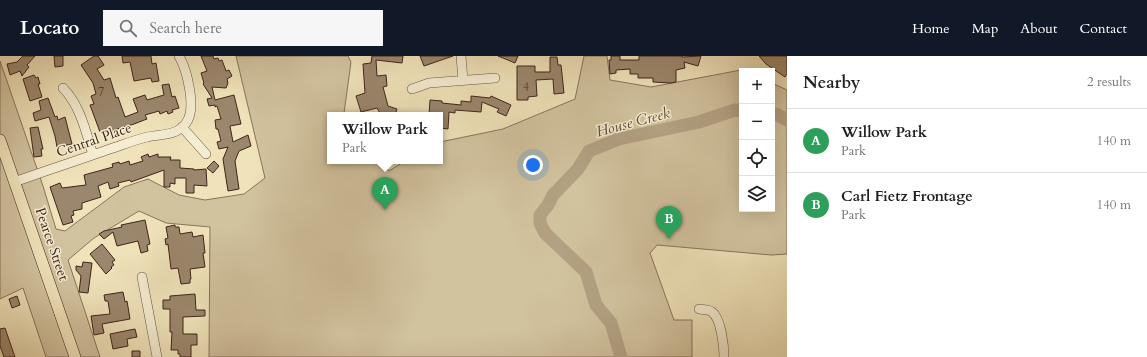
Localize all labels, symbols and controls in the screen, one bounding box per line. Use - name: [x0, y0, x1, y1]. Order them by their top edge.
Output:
- search box: [103, 10, 383, 46]
- text: Locato: [20, 15, 79, 41]
- icon: search: [117, 17, 139, 39]
- text: Search here: [149, 18, 222, 38]
- text: Home: [912, 19, 950, 38]
- text: Map: [972, 19, 998, 38]
- text: About: [1020, 19, 1057, 38]
- text: Contact: [1079, 19, 1127, 38]
- map controls: [739, 68, 775, 212]
- button: +: [739, 68, 775, 104]
- text: Nearby: [803, 71, 860, 94]
- text: 2 results: [1087, 73, 1131, 91]
- house number: 4: [523, 79, 529, 95]
- house number: 7: [98, 84, 104, 100]
- water label: House Creek: [594, 102, 673, 141]
- button: −: [739, 104, 775, 140]
- popup: [327, 112, 443, 164]
- street label: Central Place: [54, 118, 134, 162]
- text: Willow Park: [342, 119, 428, 139]
- text: Willow Park: [841, 122, 927, 142]
- text: A: [811, 132, 821, 150]
- text: 140 m: [1097, 132, 1131, 150]
- text: Park: [342, 139, 367, 157]
- button: locate: [739, 140, 775, 176]
- text: Park: [841, 142, 866, 160]
- your location: [523, 155, 543, 175]
- button: layers: [739, 176, 775, 212]
- pin: A: [372, 177, 398, 210]
- text: Carl Fietz Frontage: [841, 186, 973, 206]
- text: B: [811, 196, 821, 214]
- text: 140 m: [1097, 196, 1131, 214]
- street label: Pearce Street: [31, 205, 74, 284]
- pin: B: [656, 206, 682, 239]
- text: Park: [841, 206, 866, 224]

